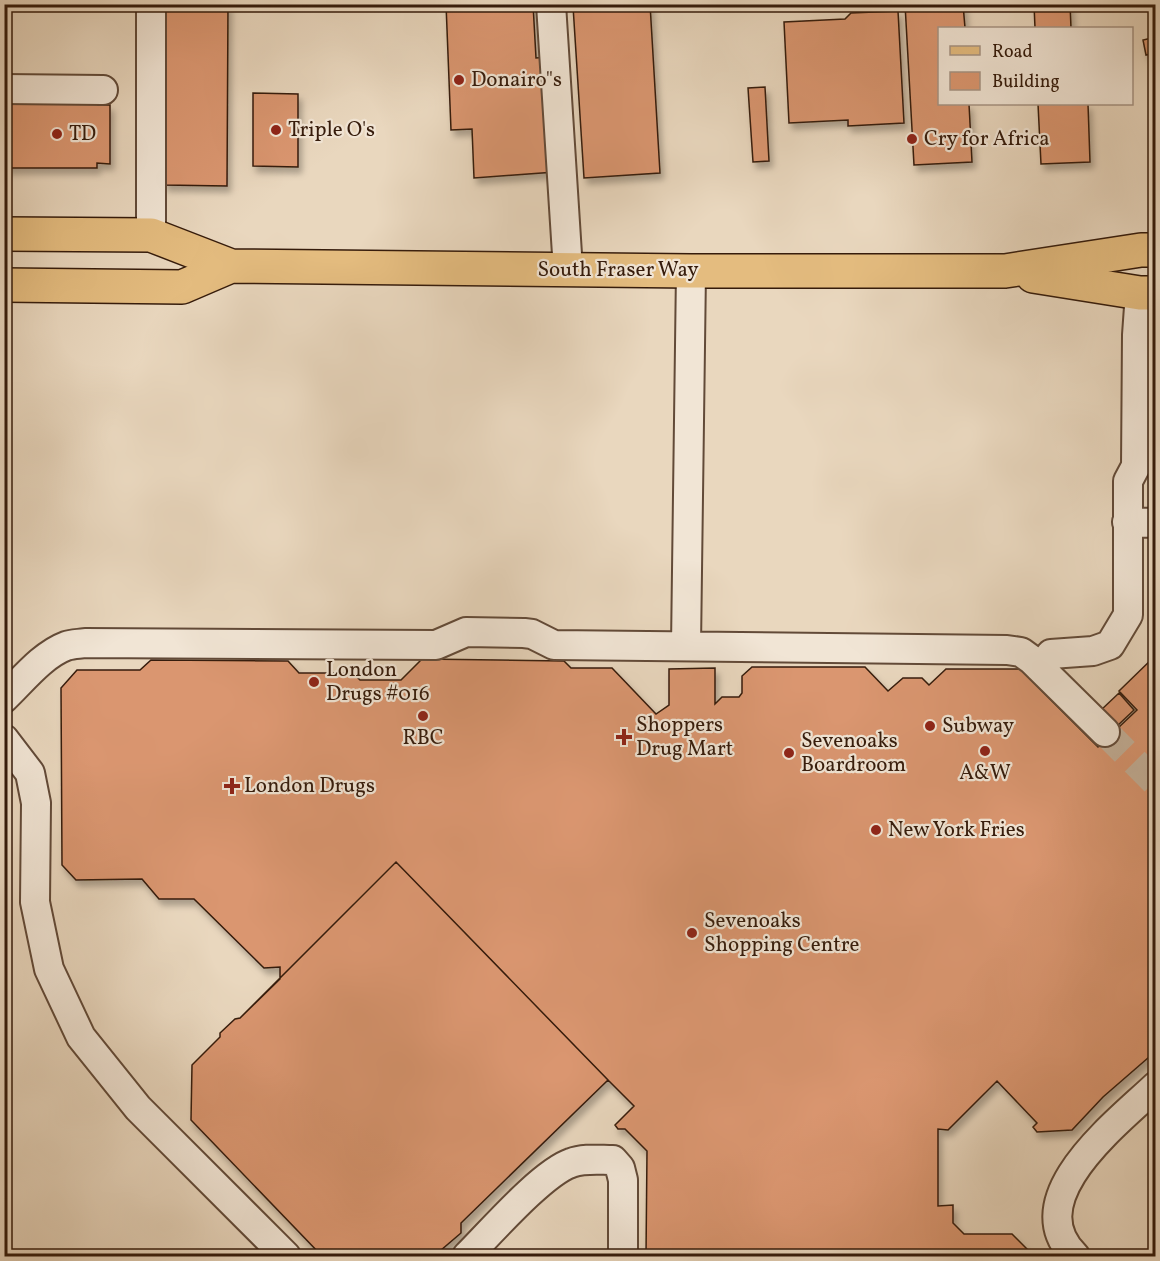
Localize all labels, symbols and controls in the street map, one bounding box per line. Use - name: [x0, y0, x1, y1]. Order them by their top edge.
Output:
- legend: [938, 27, 1133, 105]
- text: Road: [992, 40, 1033, 65]
- place label: Donairo"s: [471, 66, 562, 95]
- text: Building: [992, 70, 1060, 95]
- marker: Donairo"s: [452, 73, 466, 87]
- place label: Triple O's: [288, 116, 375, 145]
- place label: TD: [69, 120, 96, 149]
- marker: Triple O's: [269, 123, 283, 137]
- place label: Cry for Africa: [924, 125, 1050, 154]
- marker: TD: [50, 127, 64, 141]
- marker: Cry for Africa: [905, 132, 919, 146]
- street label: South Fraser Way: [537, 256, 699, 285]
- place label: London Drugs #016: [326, 656, 430, 709]
- marker: London Drugs #016: [307, 675, 321, 689]
- marker: RBC: [416, 709, 430, 723]
- place label: Shoppers Drug Mart: [636, 711, 733, 764]
- place label: Subway: [942, 712, 1015, 741]
- marker: Subway: [923, 719, 937, 733]
- place label: RBC: [402, 724, 444, 753]
- place label: Sevenoaks Boardroom: [801, 727, 906, 780]
- marker: Shoppers Drug Mart: [617, 730, 631, 744]
- marker: A&W: [978, 744, 992, 758]
- marker: Sevenoaks Boardroom: [782, 746, 796, 760]
- place label: A&W: [959, 759, 1011, 788]
- place label: London Drugs: [244, 772, 375, 801]
- marker: London Drugs: [225, 779, 239, 793]
- place label: New York Fries: [888, 816, 1025, 845]
- marker: New York Fries: [869, 823, 883, 837]
- place label: Sevenoaks Shopping Centre: [704, 907, 860, 960]
- marker: Sevenoaks Shopping Centre: [685, 926, 699, 940]

